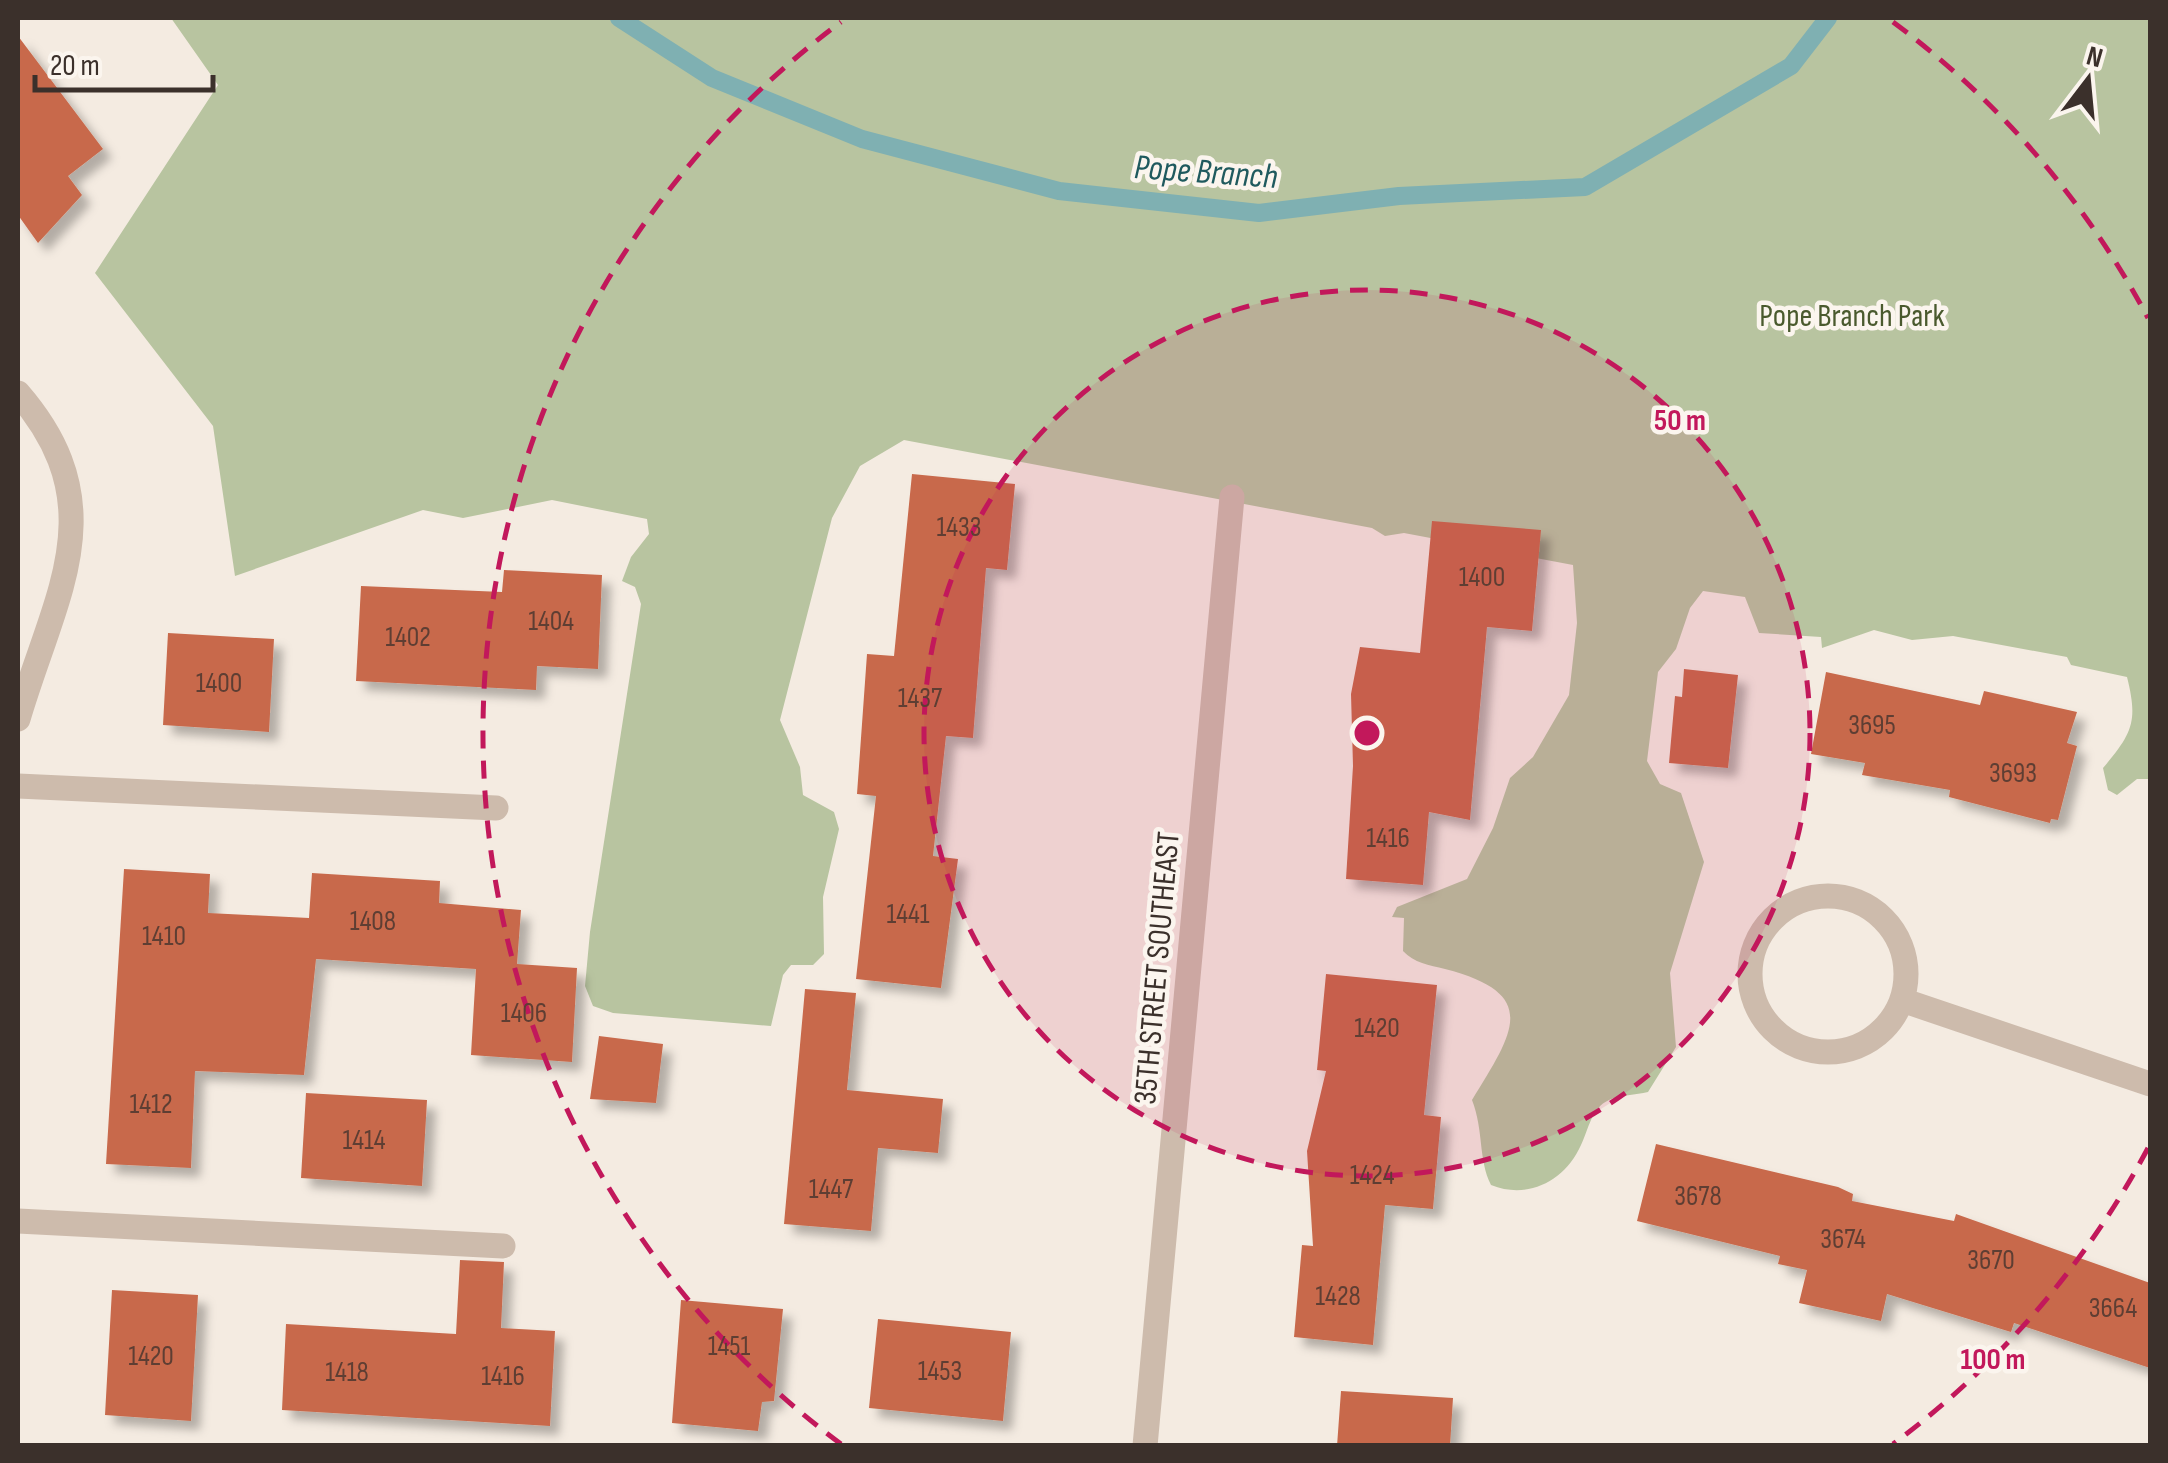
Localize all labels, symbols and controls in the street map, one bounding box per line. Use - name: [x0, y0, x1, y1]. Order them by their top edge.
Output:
- scale bar: [35, 30, 212, 92]
- north arrow: [2038, 30, 2138, 130]
- text: N: [2083, 39, 2106, 75]
- text: 20 m: [50, 48, 100, 84]
- water label: Pope Branch: [1133, 146, 1279, 199]
- park label: Pope Branch Park: [1759, 297, 1945, 336]
- text: 50 m: [1654, 403, 1706, 439]
- house number: 1433: [936, 511, 982, 544]
- house number: 1400: [1459, 561, 1505, 594]
- house number: 1404: [528, 605, 574, 638]
- house number: 1402: [385, 621, 431, 654]
- house number: 1400: [196, 667, 242, 700]
- house number: 1437: [898, 682, 942, 715]
- house number: 3695: [1848, 709, 1896, 742]
- centre of rings: [1349, 715, 1385, 751]
- house number: 3693: [1989, 757, 2037, 790]
- house number: 1416: [1366, 822, 1410, 855]
- street label: 35TH STREET SOUTHEAST: [1126, 830, 1189, 1106]
- house number: 1441: [886, 898, 930, 931]
- house number: 1408: [350, 905, 396, 938]
- house number: 1410: [142, 920, 186, 953]
- house number: 1406: [501, 997, 547, 1030]
- house number: 1420: [1354, 1012, 1400, 1045]
- house number: 1412: [129, 1088, 173, 1121]
- house number: 1414: [342, 1124, 386, 1157]
- house number: 1424: [1350, 1159, 1395, 1192]
- house number: 1447: [809, 1173, 853, 1206]
- house number: 3678: [1674, 1180, 1722, 1213]
- house number: 3674: [1820, 1223, 1866, 1256]
- house number: 3670: [1967, 1244, 2015, 1277]
- house number: 1428: [1315, 1280, 1361, 1313]
- house number: 3664: [2089, 1292, 2137, 1325]
- house number: 1451: [708, 1330, 751, 1363]
- house number: 1420: [128, 1340, 174, 1373]
- text: 100 m: [1961, 1342, 2025, 1378]
- house number: 1453: [918, 1355, 962, 1388]
- house number: 1418: [325, 1356, 369, 1389]
- house number: 1416: [481, 1360, 525, 1393]

